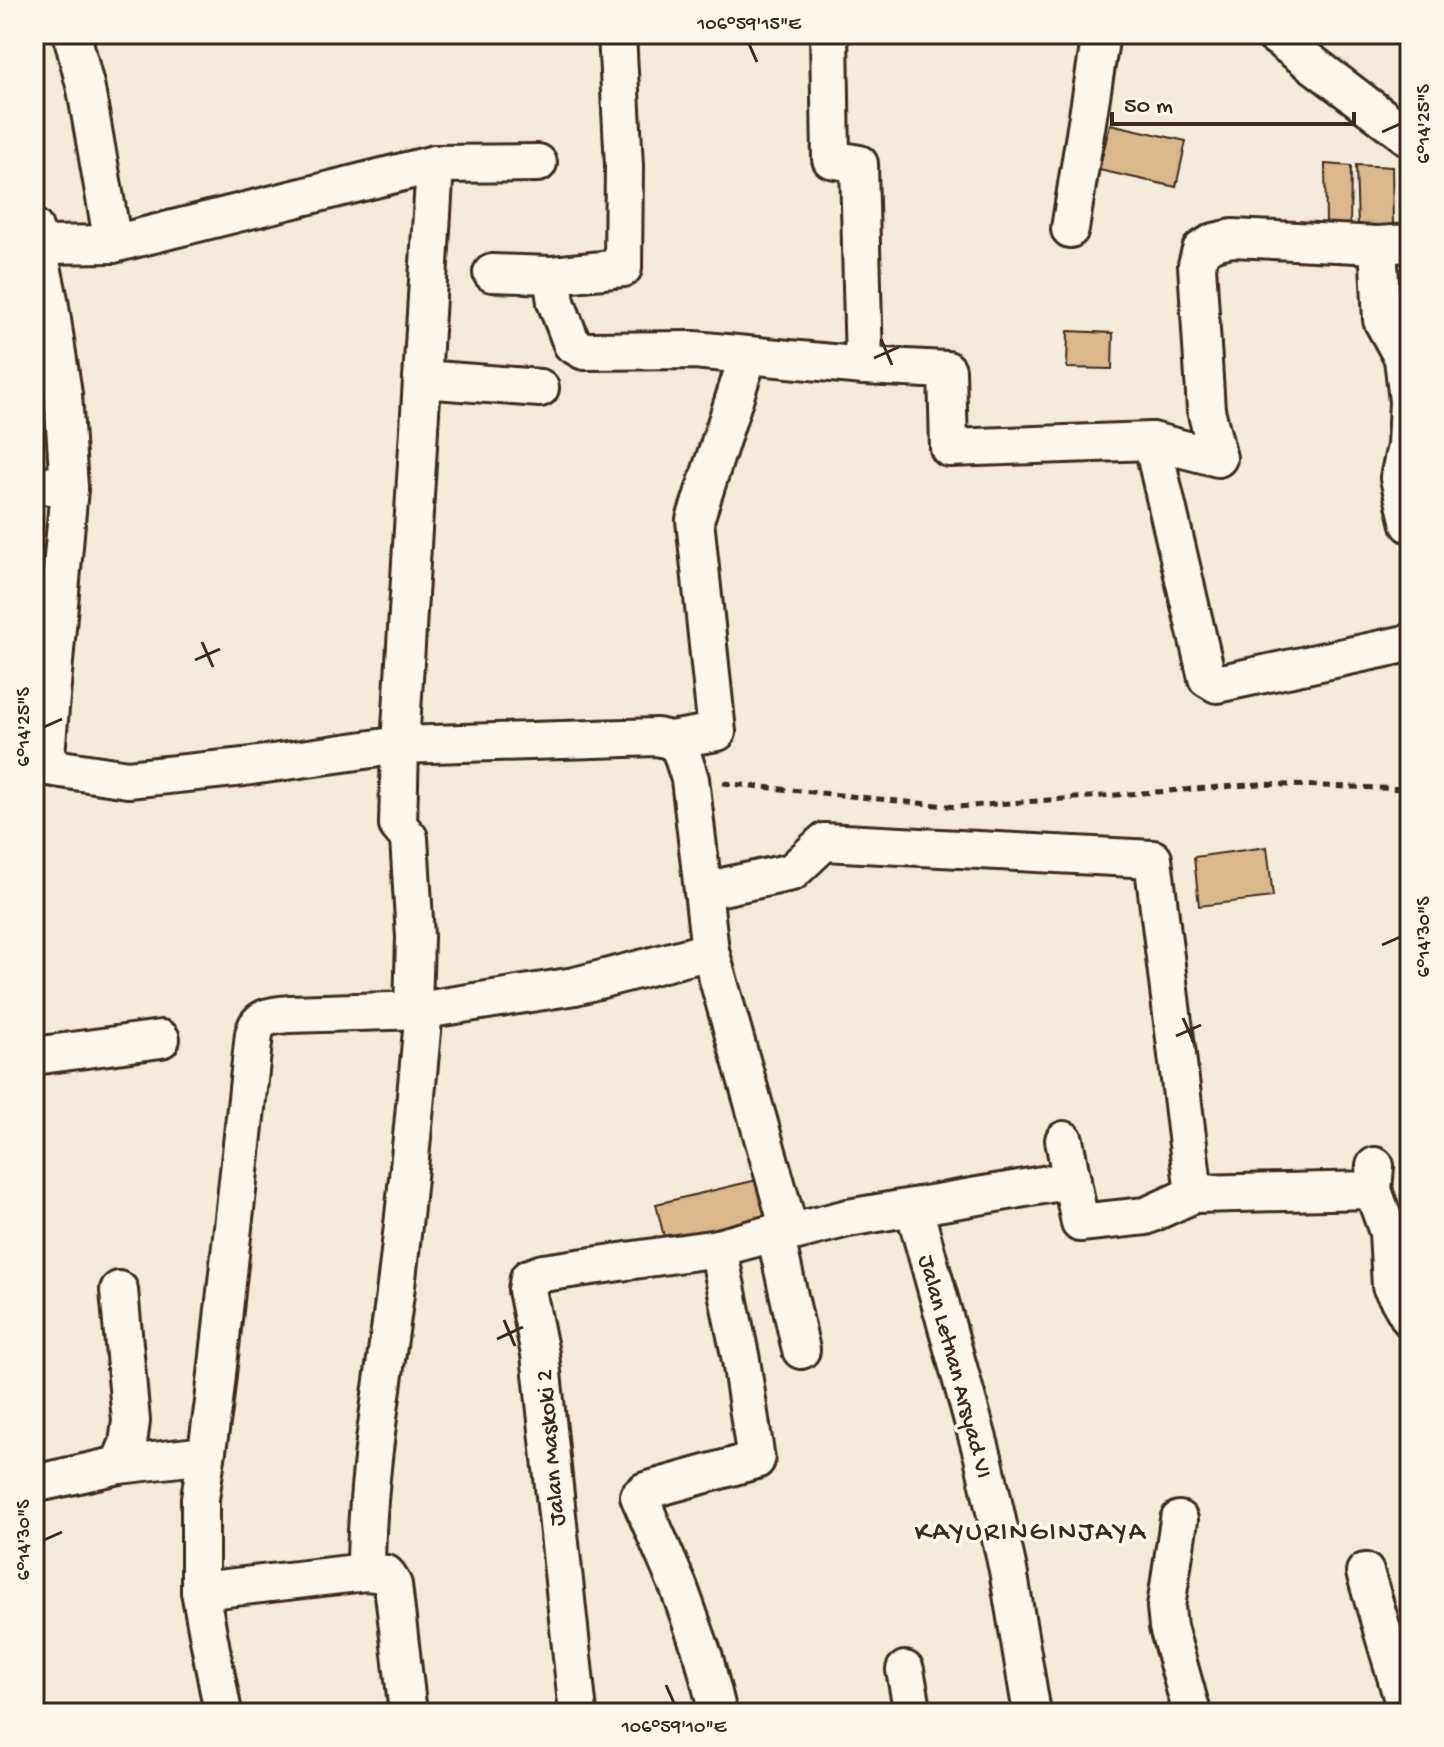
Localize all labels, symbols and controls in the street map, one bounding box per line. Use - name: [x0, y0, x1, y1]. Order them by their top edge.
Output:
- text: 106°59'15"E: [696, 14, 802, 37]
- scale bar: [1112, 76, 1354, 126]
- text: 6°14'25"S: [1414, 83, 1437, 164]
- text: 50 m: [1124, 93, 1173, 122]
- text: 6°14'25"S: [14, 686, 37, 767]
- text: 6°14'30"S: [1414, 896, 1437, 978]
- street label: Jalan Letnan Arsyad VI: [910, 1252, 997, 1482]
- street label: Jalan Maskoki 2: [531, 1368, 574, 1527]
- text: 6°14'30"S: [14, 1499, 37, 1581]
- district label: KAYURINGINJAYA: [915, 1517, 1147, 1550]
- text: 106°59'10"E: [621, 1717, 728, 1740]

